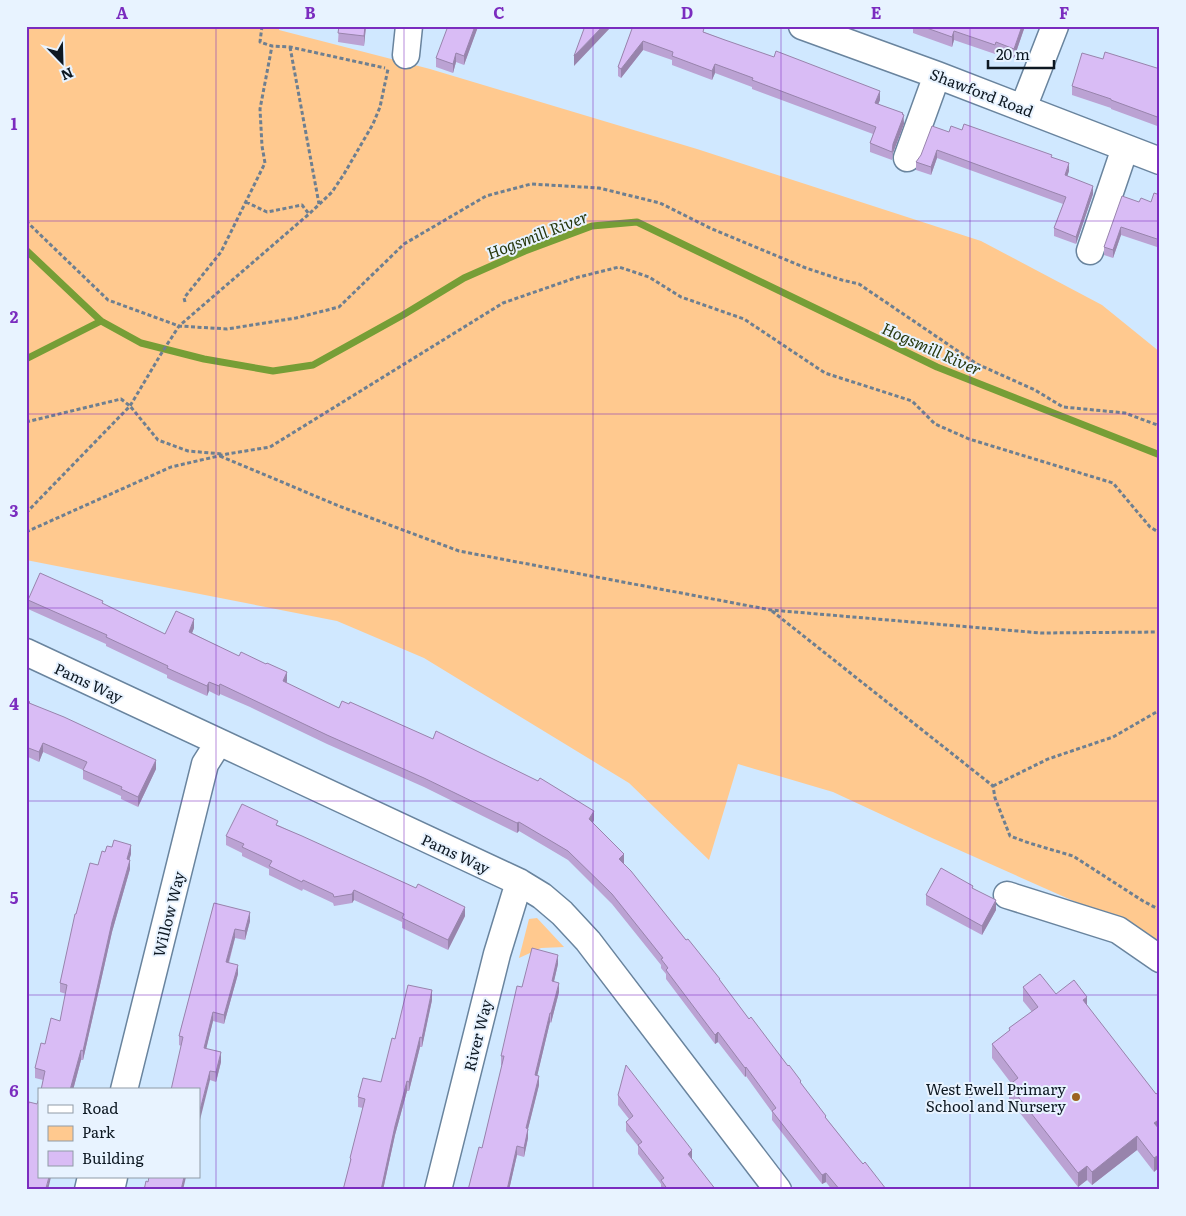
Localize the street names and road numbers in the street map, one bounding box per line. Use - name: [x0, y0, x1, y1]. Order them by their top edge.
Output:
- street label: Shawford Road: [927, 62, 1037, 122]
- street label: Pams Way: [51, 656, 127, 708]
- street label: Pams Way: [418, 827, 494, 879]
- street label: Willow Way: [146, 868, 190, 959]
- street label: River Way: [457, 996, 497, 1074]

